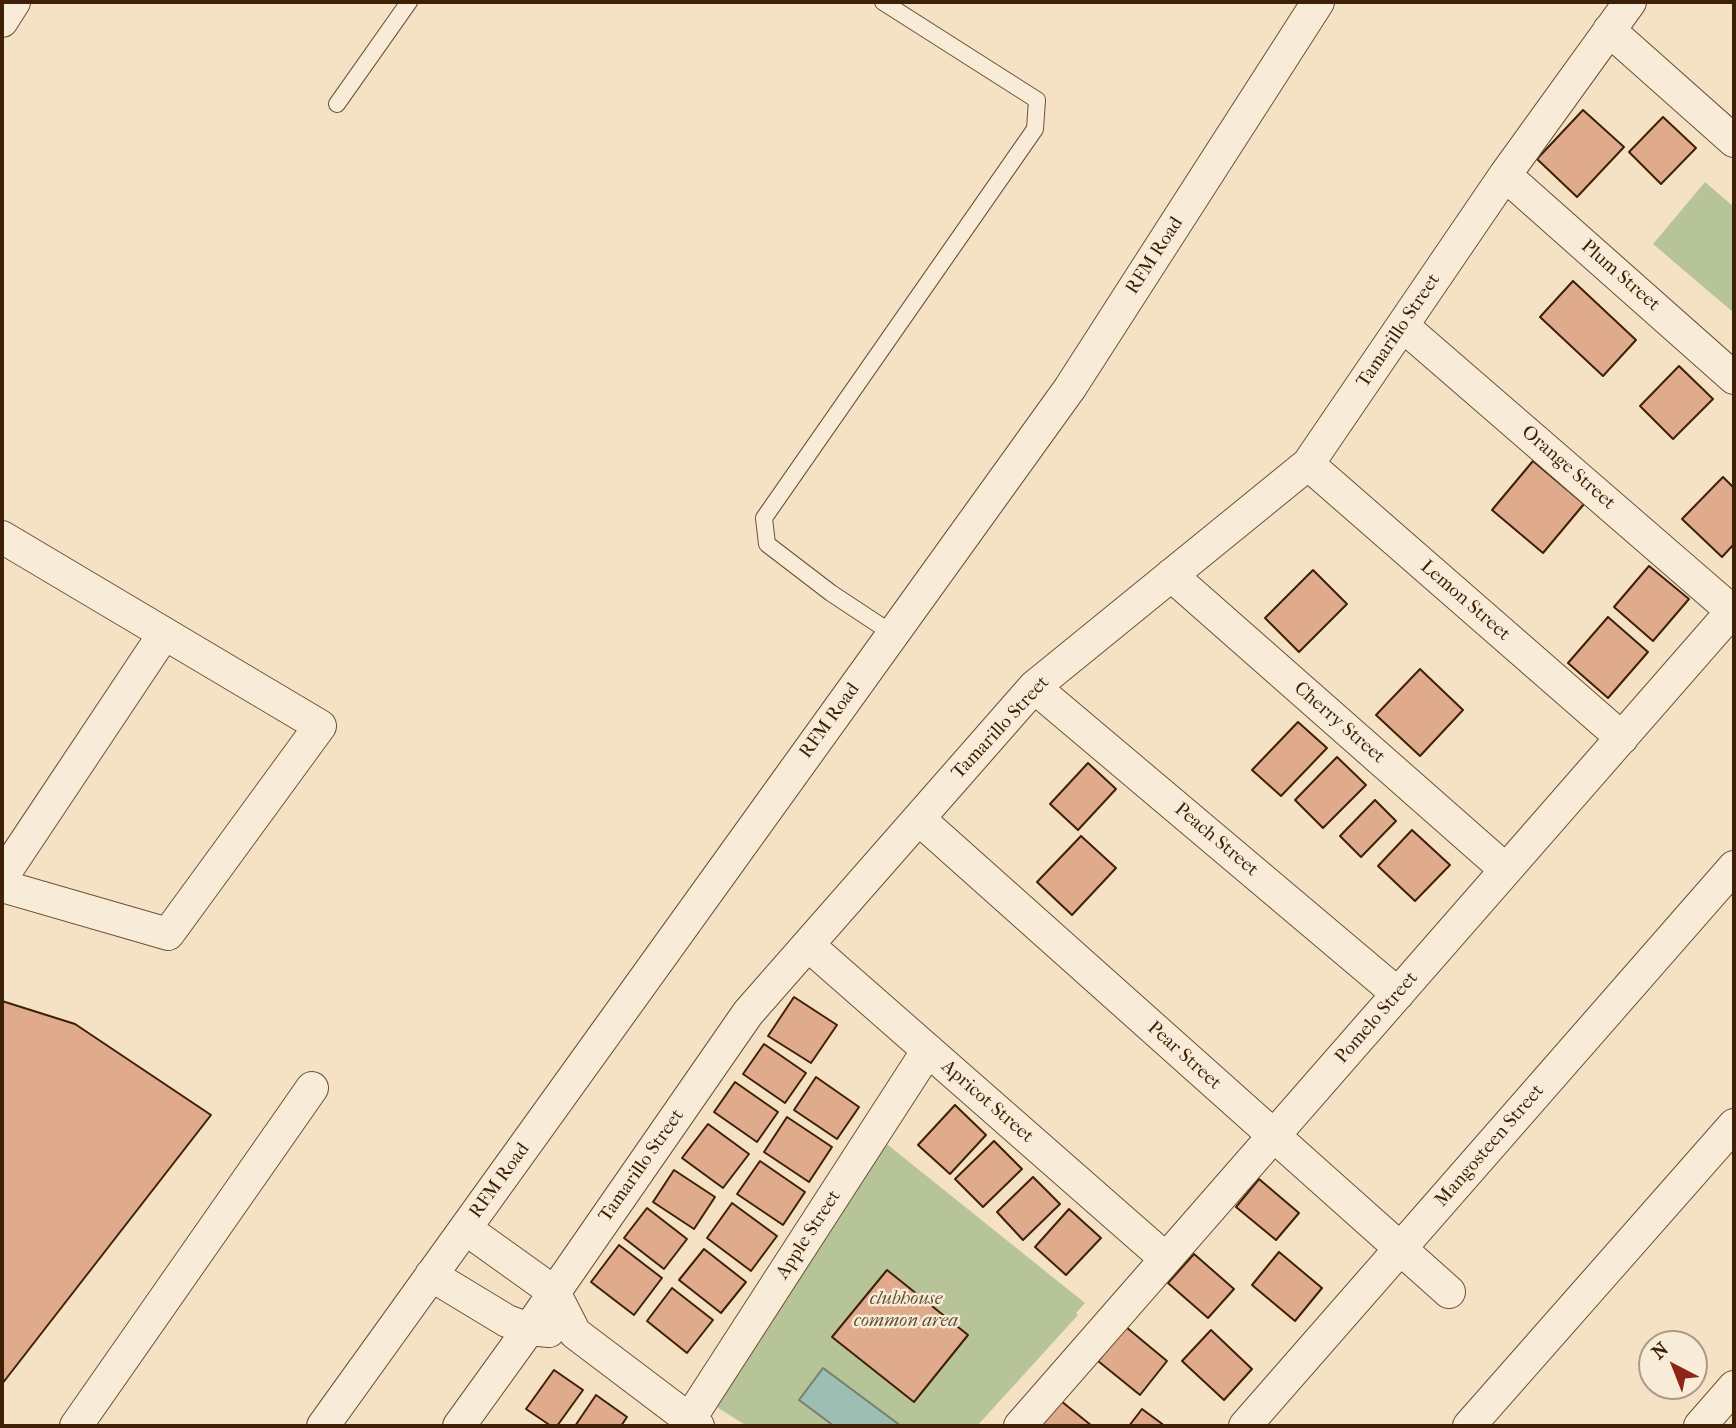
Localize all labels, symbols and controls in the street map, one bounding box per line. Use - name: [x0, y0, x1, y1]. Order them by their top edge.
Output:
- street label: RFM Road: [1122, 213, 1188, 299]
- street label: Plum Street: [1576, 235, 1664, 317]
- street label: Tamarillo Street: [1353, 270, 1445, 392]
- street label: Orange Street: [1516, 421, 1620, 515]
- street label: Lemon Street: [1415, 556, 1515, 646]
- street label: Tamarillo Street: [947, 672, 1055, 784]
- street label: Cherry Street: [1289, 677, 1389, 769]
- street label: RFM Road: [795, 679, 865, 763]
- street label: Peach Street: [1169, 798, 1263, 882]
- street label: Pomelo Street: [1331, 967, 1423, 1069]
- street label: Pear Street: [1142, 1017, 1226, 1095]
- street label: Apricot Street: [936, 1056, 1038, 1148]
- street label: Mangosteen Street: [1431, 1080, 1549, 1212]
- street label: Tamarillo Street: [595, 1105, 689, 1227]
- street label: RFM Road: [465, 1139, 535, 1223]
- street label: Apple Street: [772, 1186, 846, 1284]
- park label: clubhouse common area: [854, 1288, 958, 1332]
- north arrow: [1638, 1330, 1708, 1400]
- text: N: [1648, 1338, 1673, 1364]

